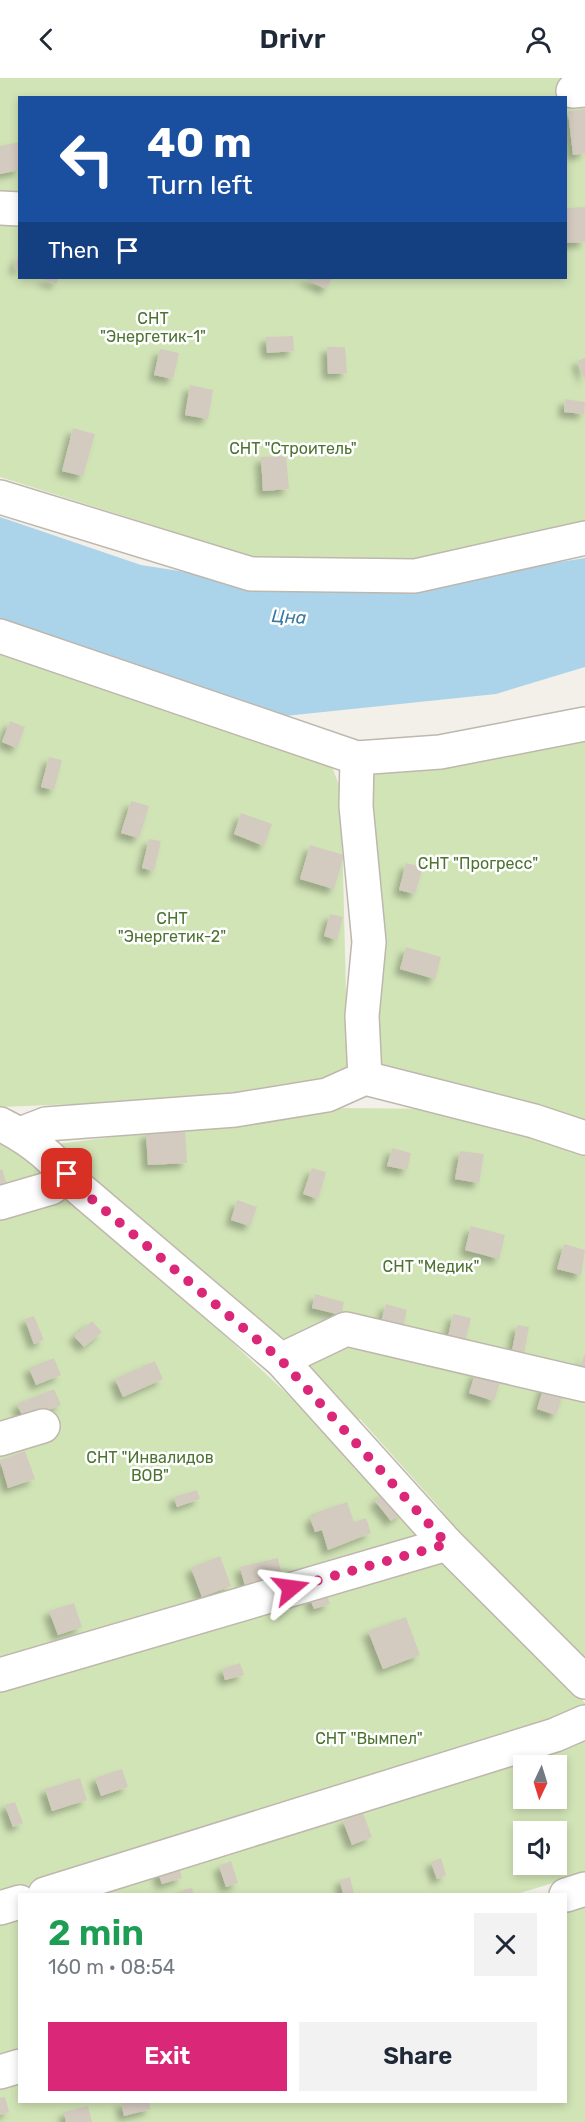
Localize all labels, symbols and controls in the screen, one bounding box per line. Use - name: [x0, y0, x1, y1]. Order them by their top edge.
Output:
- icon: back: [30, 23, 63, 56]
- text: Drivr: [260, 23, 325, 55]
- icon: person: [522, 23, 555, 56]
- text: 40 m: [147, 118, 252, 168]
- icon: left: [48, 120, 126, 198]
- text: Turn left: [147, 169, 252, 201]
- icon: arrive: [111, 234, 144, 267]
- text: Then: [48, 237, 99, 264]
- park label: СНТ "Энергетик-1": [100, 309, 206, 346]
- park label: СНТ "Строитель": [229, 439, 357, 458]
- water label: Цна: [271, 605, 307, 629]
- park label: СНТ "Прогресс": [418, 854, 538, 873]
- park label: СНТ "Энергетик-2": [118, 909, 226, 946]
- pin: [41, 1148, 92, 1199]
- icon: arrive: [50, 1157, 83, 1190]
- park label: СНТ "Медик": [383, 1257, 479, 1276]
- park label: СНТ "Инвалидов ВОВ": [86, 1448, 214, 1485]
- position arrow: [259, 1556, 323, 1620]
- park label: СНТ "Вымпел": [315, 1729, 423, 1748]
- north arrow: [513, 1755, 567, 1809]
- map controls: [513, 1755, 567, 1875]
- button: sound: [513, 1821, 567, 1875]
- text: 2 min: [48, 1911, 144, 1954]
- button: close: [474, 1913, 537, 1976]
- text: 160 m · 08:54: [48, 1955, 175, 1979]
- button: Exit: [48, 2022, 287, 2091]
- button: Share: [299, 2022, 537, 2091]

